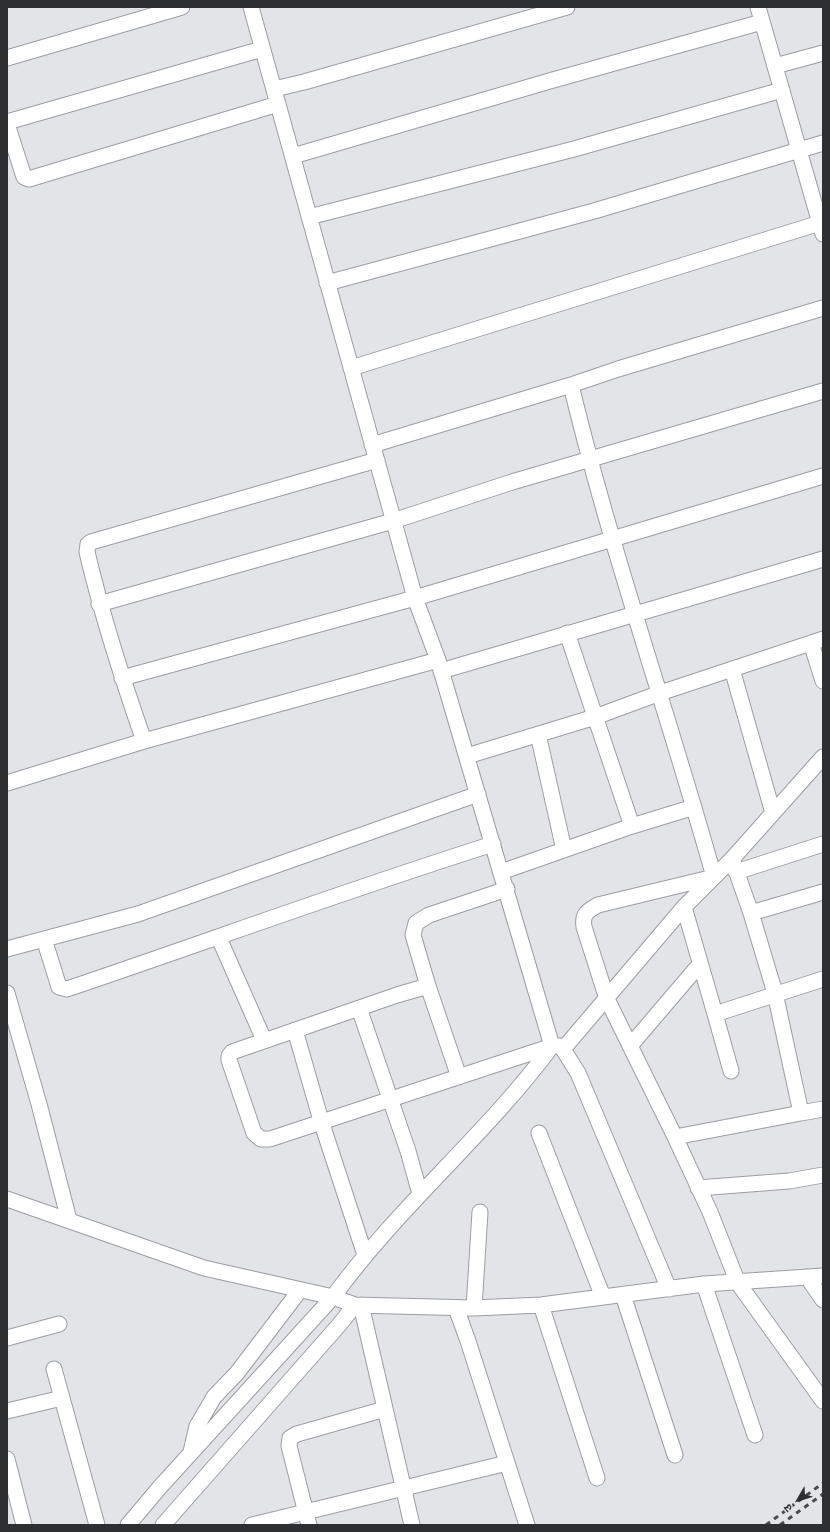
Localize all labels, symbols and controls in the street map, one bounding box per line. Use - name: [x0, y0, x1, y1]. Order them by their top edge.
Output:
- north arrow: [778, 1480, 818, 1520]
- text: उ: [781, 1501, 796, 1514]

